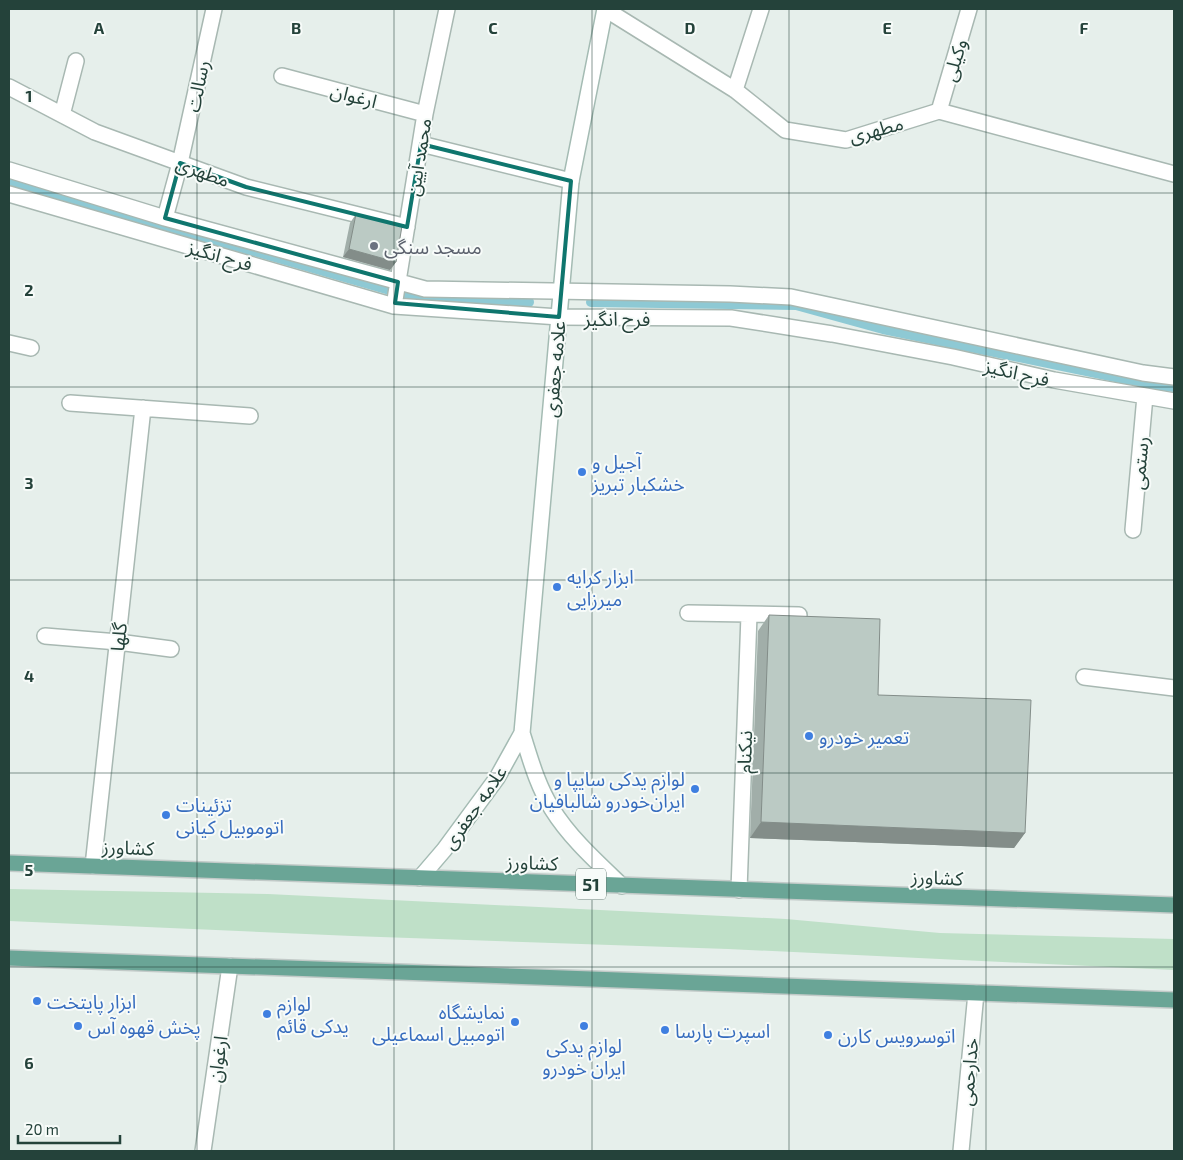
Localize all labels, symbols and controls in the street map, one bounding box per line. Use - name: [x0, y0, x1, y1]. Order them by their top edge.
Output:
- text: A: [94, 18, 105, 37]
- text: B: [291, 18, 301, 37]
- text: C: [488, 18, 498, 37]
- text: D: [685, 18, 696, 37]
- text: E: [882, 18, 892, 37]
- text: F: [1080, 18, 1089, 37]
- street label: وکیلی: [937, 36, 972, 84]
- street label: رسالت: [180, 58, 215, 114]
- street label: ارغوان: [328, 78, 380, 113]
- text: 1: [26, 86, 32, 105]
- street label: مطهری: [846, 111, 906, 148]
- street label: محمد آیین: [401, 116, 436, 198]
- street label: مطهری: [173, 151, 233, 192]
- street label: فرح انگیز: [183, 235, 255, 278]
- place label: مسجد سنگی: [384, 235, 482, 259]
- marker: مسجد سنگی: [368, 240, 380, 252]
- text: 2: [24, 280, 34, 299]
- street label: فرح انگیز: [583, 307, 650, 333]
- street label: علامه جعفری: [538, 320, 571, 418]
- street label: فرح انگیز: [980, 353, 1052, 394]
- street label: رستمی: [1125, 435, 1154, 491]
- place label: آجیل و خشکبار تبریز: [591, 450, 685, 496]
- marker: آجیل و خشکبار تبریز: [576, 466, 588, 478]
- text: 3: [24, 473, 34, 492]
- place label: ابزار کرایه میرزایی: [567, 565, 634, 611]
- marker: ابزار کرایه میرزایی: [551, 581, 563, 593]
- street label: گلها: [105, 620, 131, 652]
- text: 4: [24, 666, 34, 685]
- place label: تعمیر خودرو: [819, 725, 909, 749]
- street label: نیکنام: [732, 730, 760, 774]
- marker: تعمیر خودرو: [803, 730, 815, 742]
- street label: علامه جعفری: [437, 761, 512, 854]
- place label: لوازم یدکی سایپا و ایران‌خودرو شالبافیان: [530, 767, 685, 813]
- marker: لوازم یدکی سایپا و ایران‌خودرو شالبافیان: [689, 783, 701, 795]
- place label: تزئینات اتوموبیل کیانی: [176, 793, 284, 839]
- marker: تزئینات اتوموبیل کیانی: [160, 809, 172, 821]
- street label: کشاورز: [101, 835, 156, 860]
- street label: کشاورز: [505, 850, 560, 875]
- text: 5: [25, 860, 34, 879]
- street label: کشاورز: [910, 865, 965, 890]
- road number: 51: [576, 869, 606, 900]
- place label: ابزار پایتخت: [47, 990, 136, 1015]
- place label: لوازم یدکی قائم: [277, 992, 349, 1041]
- marker: ابزار پایتخت: [31, 995, 43, 1007]
- place label: نمایشگاه اتومبیل اسماعیلی: [372, 1000, 505, 1046]
- marker: لوازم یدکی قائم: [261, 1008, 273, 1020]
- place label: پخش قهوه آس: [88, 1015, 201, 1040]
- marker: نمایشگاه اتومبیل اسماعیلی: [509, 1016, 521, 1028]
- place label: اسپرت پارسا: [675, 1019, 770, 1044]
- marker: پخش قهوه آس: [72, 1020, 84, 1032]
- marker: لوازم یدکی ایران خودرو: [578, 1020, 590, 1032]
- marker: اسپرت پارسا: [659, 1024, 671, 1036]
- place label: اتوسرویس کارن: [838, 1024, 955, 1048]
- marker: اتوسرویس کارن: [822, 1029, 834, 1041]
- street label: ارغوان: [202, 1034, 233, 1084]
- place label: لوازم یدکی ایران خودرو: [542, 1034, 626, 1080]
- street label: خدارحمی: [954, 1037, 983, 1107]
- text: 6: [24, 1053, 34, 1072]
- scale bar: [18, 1112, 120, 1144]
- text: 20 m: [25, 1120, 59, 1138]

